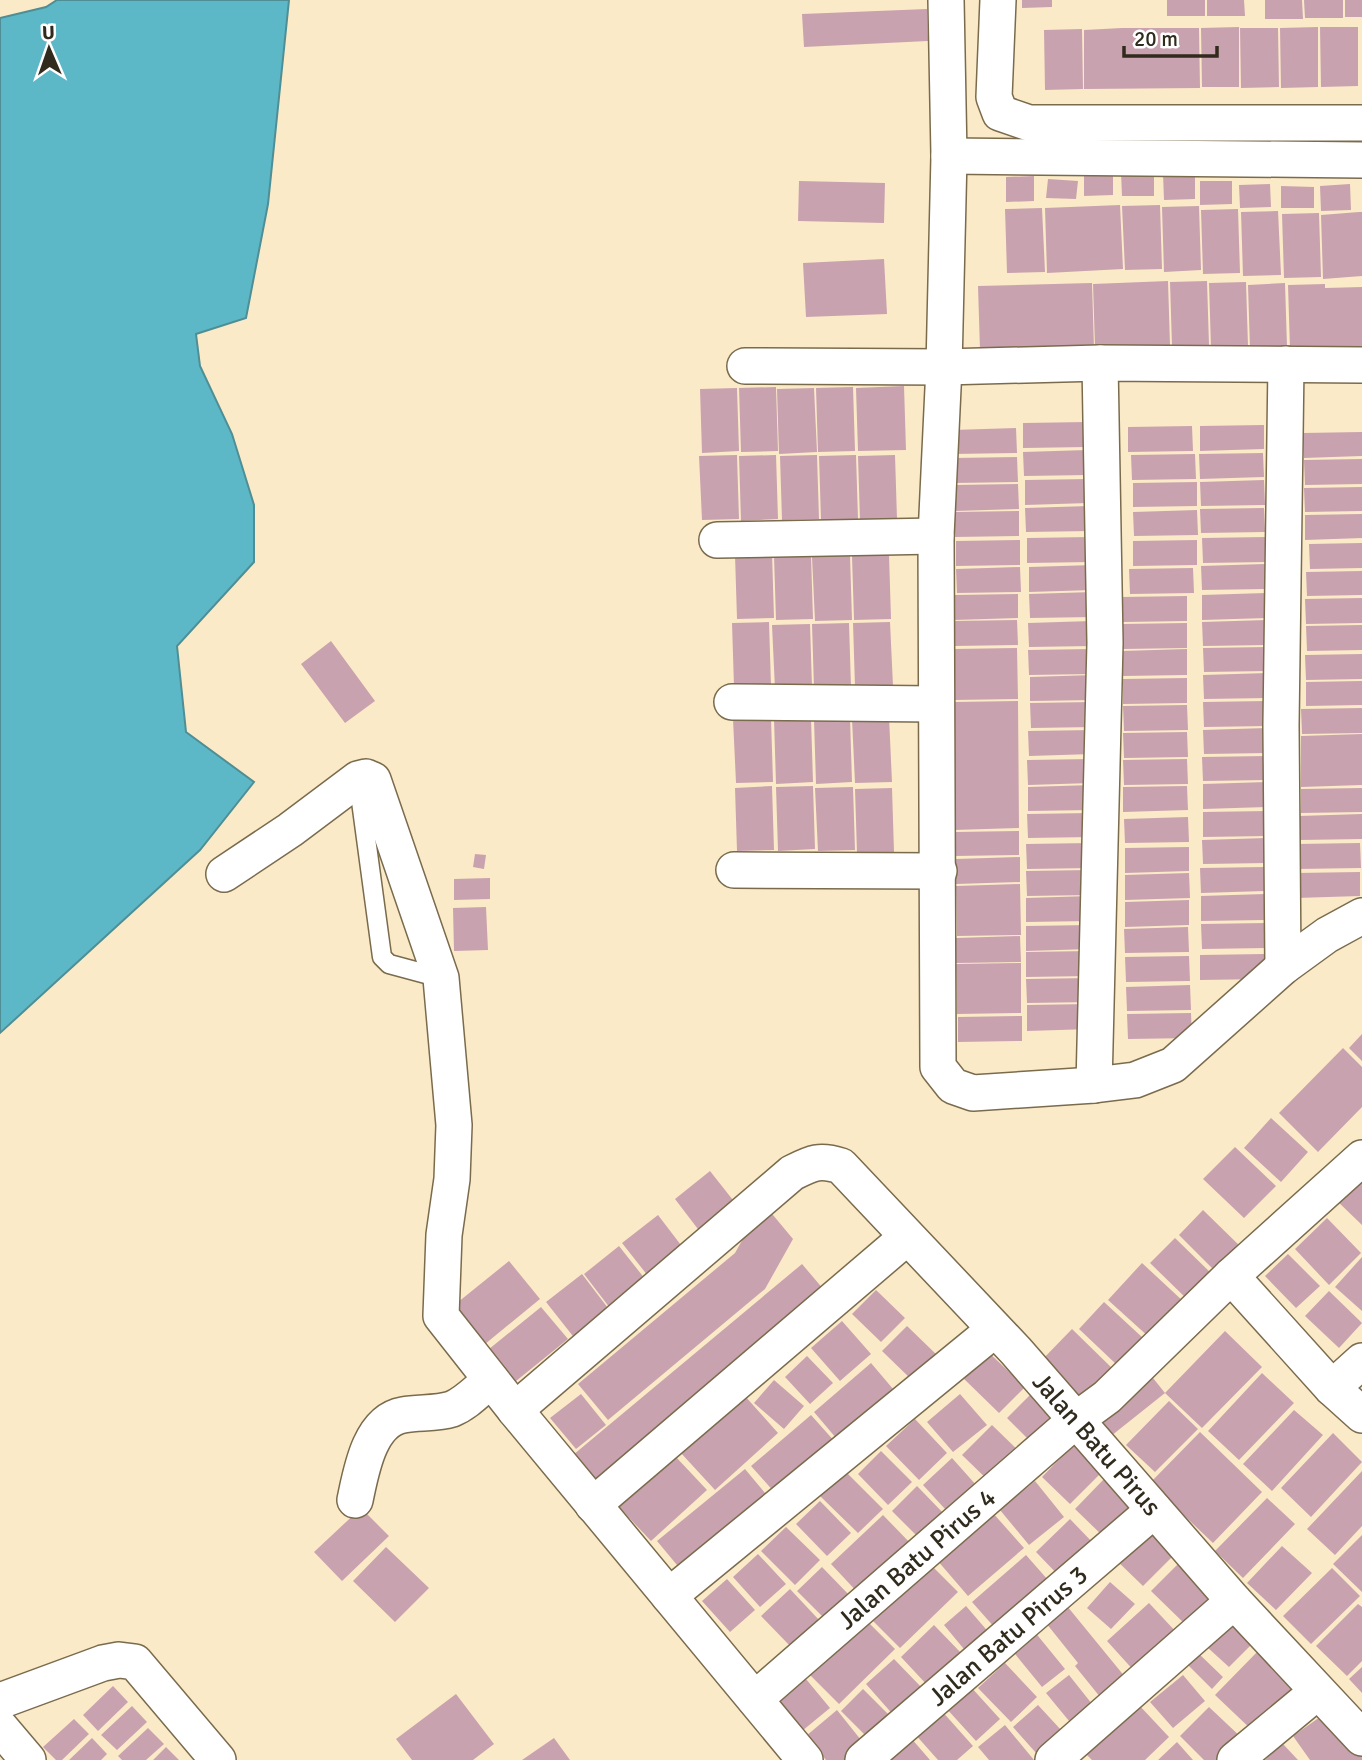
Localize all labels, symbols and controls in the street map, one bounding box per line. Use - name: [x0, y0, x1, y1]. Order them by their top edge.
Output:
- north arrow: [14, 14, 84, 84]
- scale bar: [1124, 14, 1217, 58]
- text: U: [42, 21, 55, 45]
- text: 20 m: [1134, 26, 1178, 52]
- street label: Jalan Batu Pirus: [1025, 1366, 1167, 1523]
- street label: Jalan Batu Pirus 4: [831, 1482, 1003, 1637]
- street label: Jalan Batu Pirus 3: [922, 1559, 1095, 1713]

